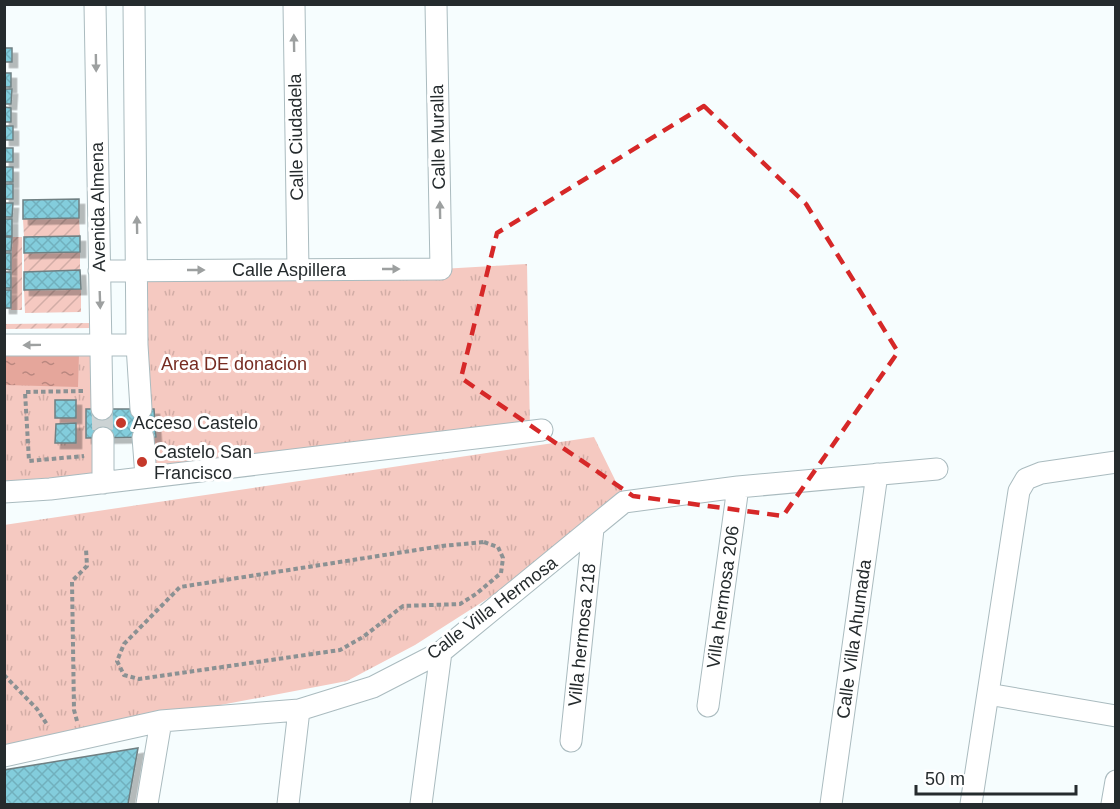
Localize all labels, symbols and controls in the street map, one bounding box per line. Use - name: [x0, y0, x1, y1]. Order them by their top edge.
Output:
- one-way arrow: [289, 34, 299, 53]
- one-way arrow: [91, 53, 101, 72]
- street label: Calle Ciudadela: [285, 72, 307, 201]
- street label: Calle Muralla: [427, 83, 449, 190]
- street label: Avenida Almena: [87, 141, 109, 272]
- one-way arrow: [435, 201, 444, 220]
- one-way arrow: [132, 215, 142, 234]
- street label: Calle Aspillera: [232, 260, 347, 280]
- one-way arrow: [382, 264, 401, 274]
- one-way arrow: [187, 265, 206, 275]
- one-way arrow: [96, 290, 105, 309]
- one-way arrow: [23, 340, 42, 350]
- park label: Area DE donacion: [161, 354, 307, 374]
- place label: Acceso Castelo: [133, 413, 258, 433]
- marker: Acceso Castelo: [114, 416, 128, 430]
- place label: Castelo San Francisco: [154, 442, 252, 483]
- marker: Castelo San Francisco: [135, 455, 149, 469]
- street label: Villa hermosa 206: [703, 524, 743, 670]
- street label: Calle Villa Hermosa: [423, 552, 562, 663]
- street label: Calle Villa Ahumada: [833, 557, 875, 720]
- street label: Villa hermosa 218: [565, 562, 599, 708]
- scale bar: [916, 758, 1076, 796]
- text: 50 m: [925, 769, 965, 789]

